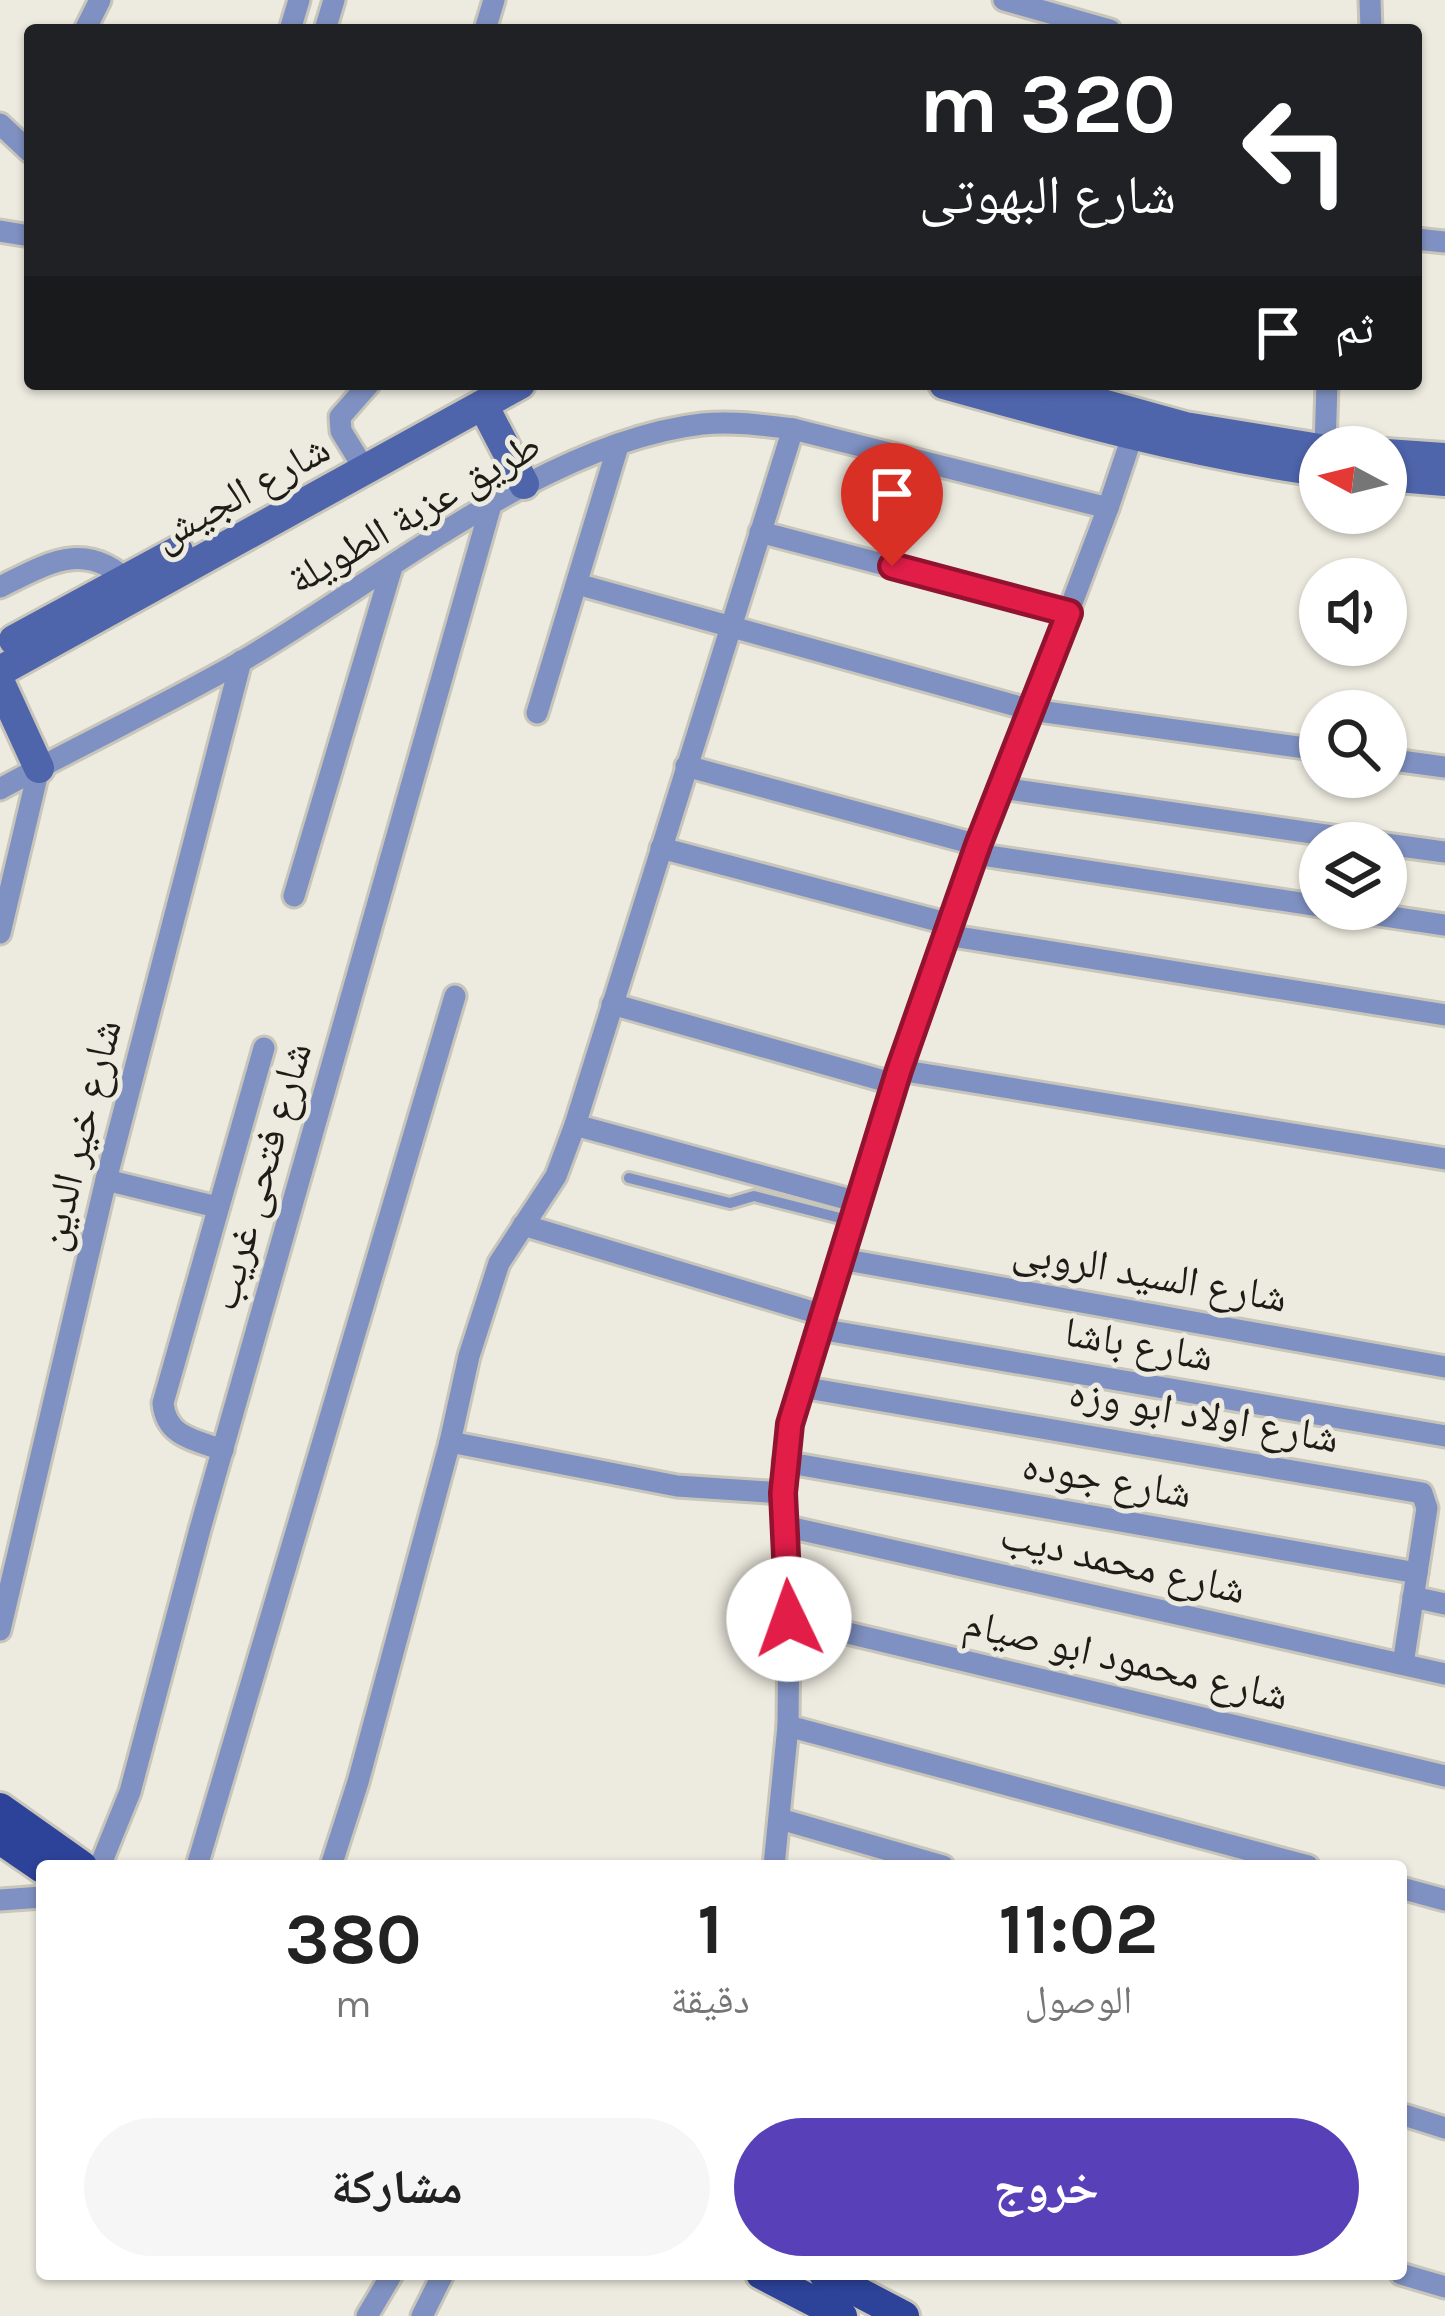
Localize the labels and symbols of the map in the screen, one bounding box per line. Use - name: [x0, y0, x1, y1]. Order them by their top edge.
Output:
- street label: طريق عزبة الطويلة: [279, 420, 549, 604]
- street label: شارع الجيش: [144, 423, 339, 562]
- north arrow: [1299, 426, 1407, 534]
- pin: [841, 443, 943, 566]
- street label: شارع خير الدين: [26, 1014, 133, 1256]
- street label: شارع فتحى غريب: [198, 1036, 323, 1316]
- street label: شارع السيد الروبى: [1009, 1225, 1291, 1324]
- street label: شارع باشا: [1060, 1306, 1217, 1383]
- street label: شارع اولاد ابو وزه: [1065, 1367, 1343, 1464]
- street label: شارع جوده: [1018, 1440, 1195, 1519]
- street label: شارع محمد ديب: [995, 1509, 1251, 1615]
- position arrow: [726, 1556, 852, 1682]
- street label: شارع محمود ابو صيام: [958, 1597, 1293, 1724]

